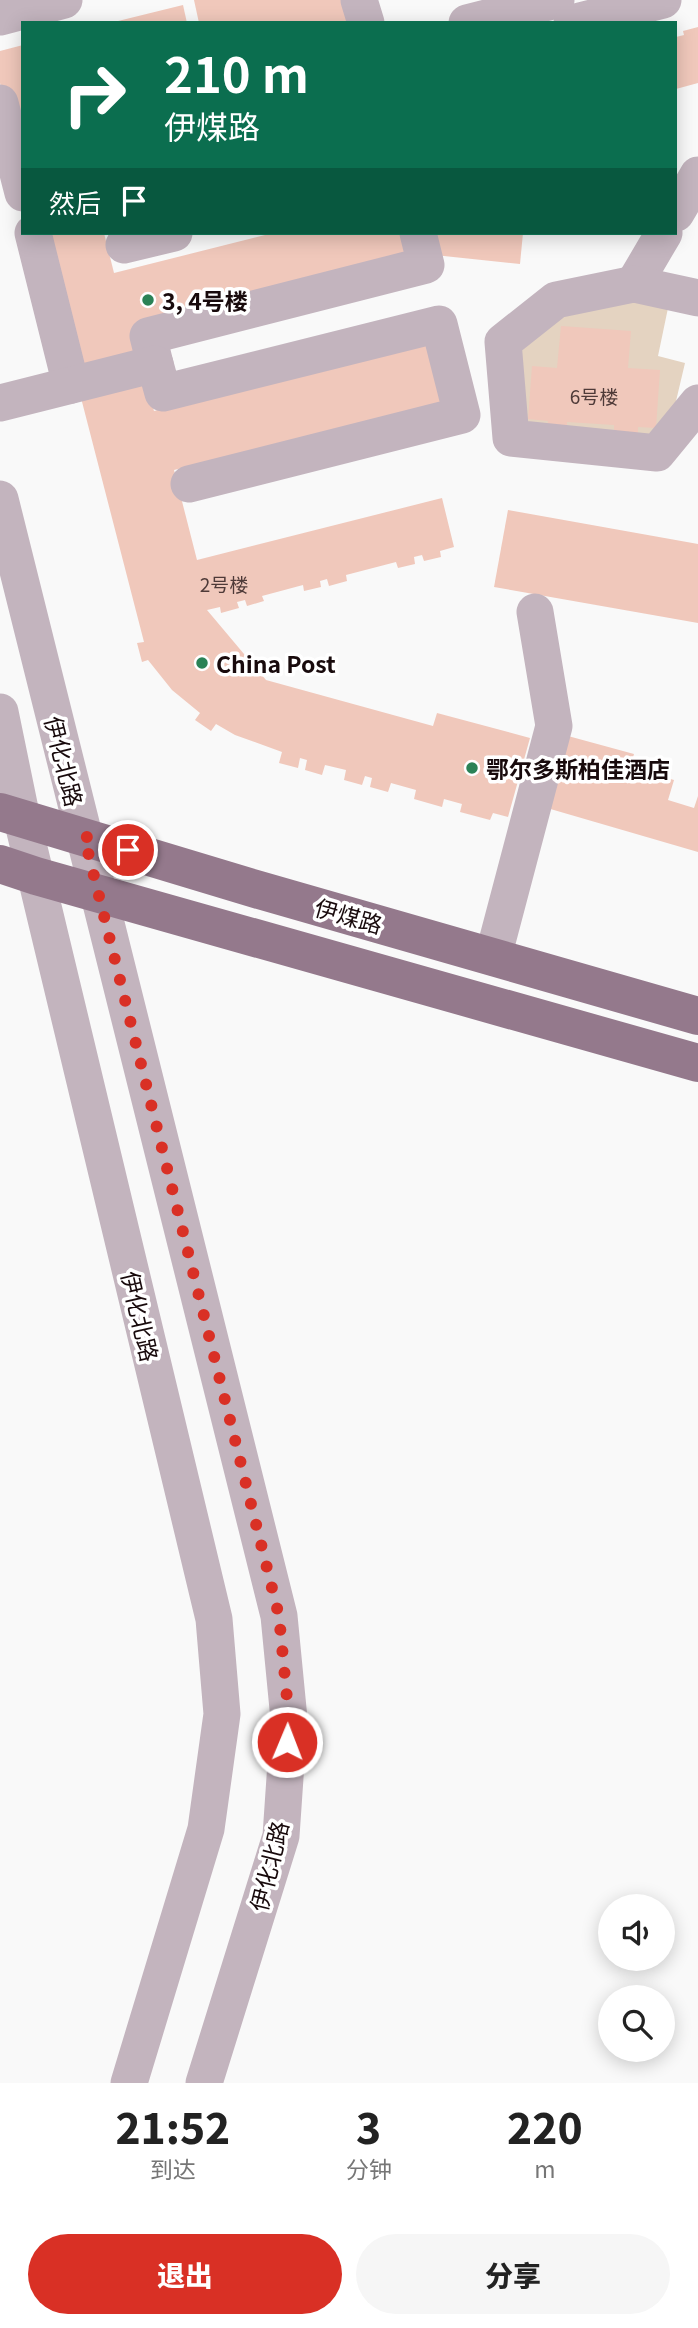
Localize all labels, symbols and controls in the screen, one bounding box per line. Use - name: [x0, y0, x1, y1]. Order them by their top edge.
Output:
- text: 210 m: [164, 36, 309, 107]
- icon: right: [49, 49, 140, 140]
- text: 伊煤路: [164, 102, 260, 148]
- icon: arrive: [115, 182, 153, 220]
- text: 然后: [49, 183, 101, 220]
- place label: 3, 4号楼: [162, 283, 248, 317]
- marker: 3, 4号楼: [140, 292, 156, 308]
- house number: 6号楼: [570, 382, 618, 409]
- house number: 2号楼: [200, 570, 248, 597]
- place label: China Post: [216, 646, 336, 680]
- marker: China Post: [194, 655, 210, 671]
- street label: 伊化北路: [37, 712, 93, 810]
- place label: 鄂尔多斯柏佳酒店: [486, 751, 670, 785]
- marker: 鄂尔多斯柏佳酒店: [464, 760, 480, 776]
- pin: [98, 820, 158, 880]
- icon: arrive: [109, 831, 147, 869]
- street label: 伊煤路: [311, 889, 387, 941]
- street label: 伊化北路: [114, 1267, 168, 1365]
- position arrow: [250, 1705, 324, 1779]
- street label: 伊化北路: [240, 1817, 296, 1915]
- map controls: [598, 1894, 675, 2062]
- button: sound: [598, 1894, 675, 1971]
- button: search: [598, 1985, 675, 2062]
- text: 21:52: [115, 2095, 230, 2156]
- text: 3: [356, 2095, 381, 2156]
- text: 220: [507, 2095, 583, 2156]
- text: 到达: [150, 2151, 196, 2185]
- text: 分钟: [346, 2151, 392, 2185]
- text: m: [534, 2151, 555, 2185]
- button: 退出: [28, 2234, 342, 2314]
- button: 分享: [356, 2234, 670, 2314]

